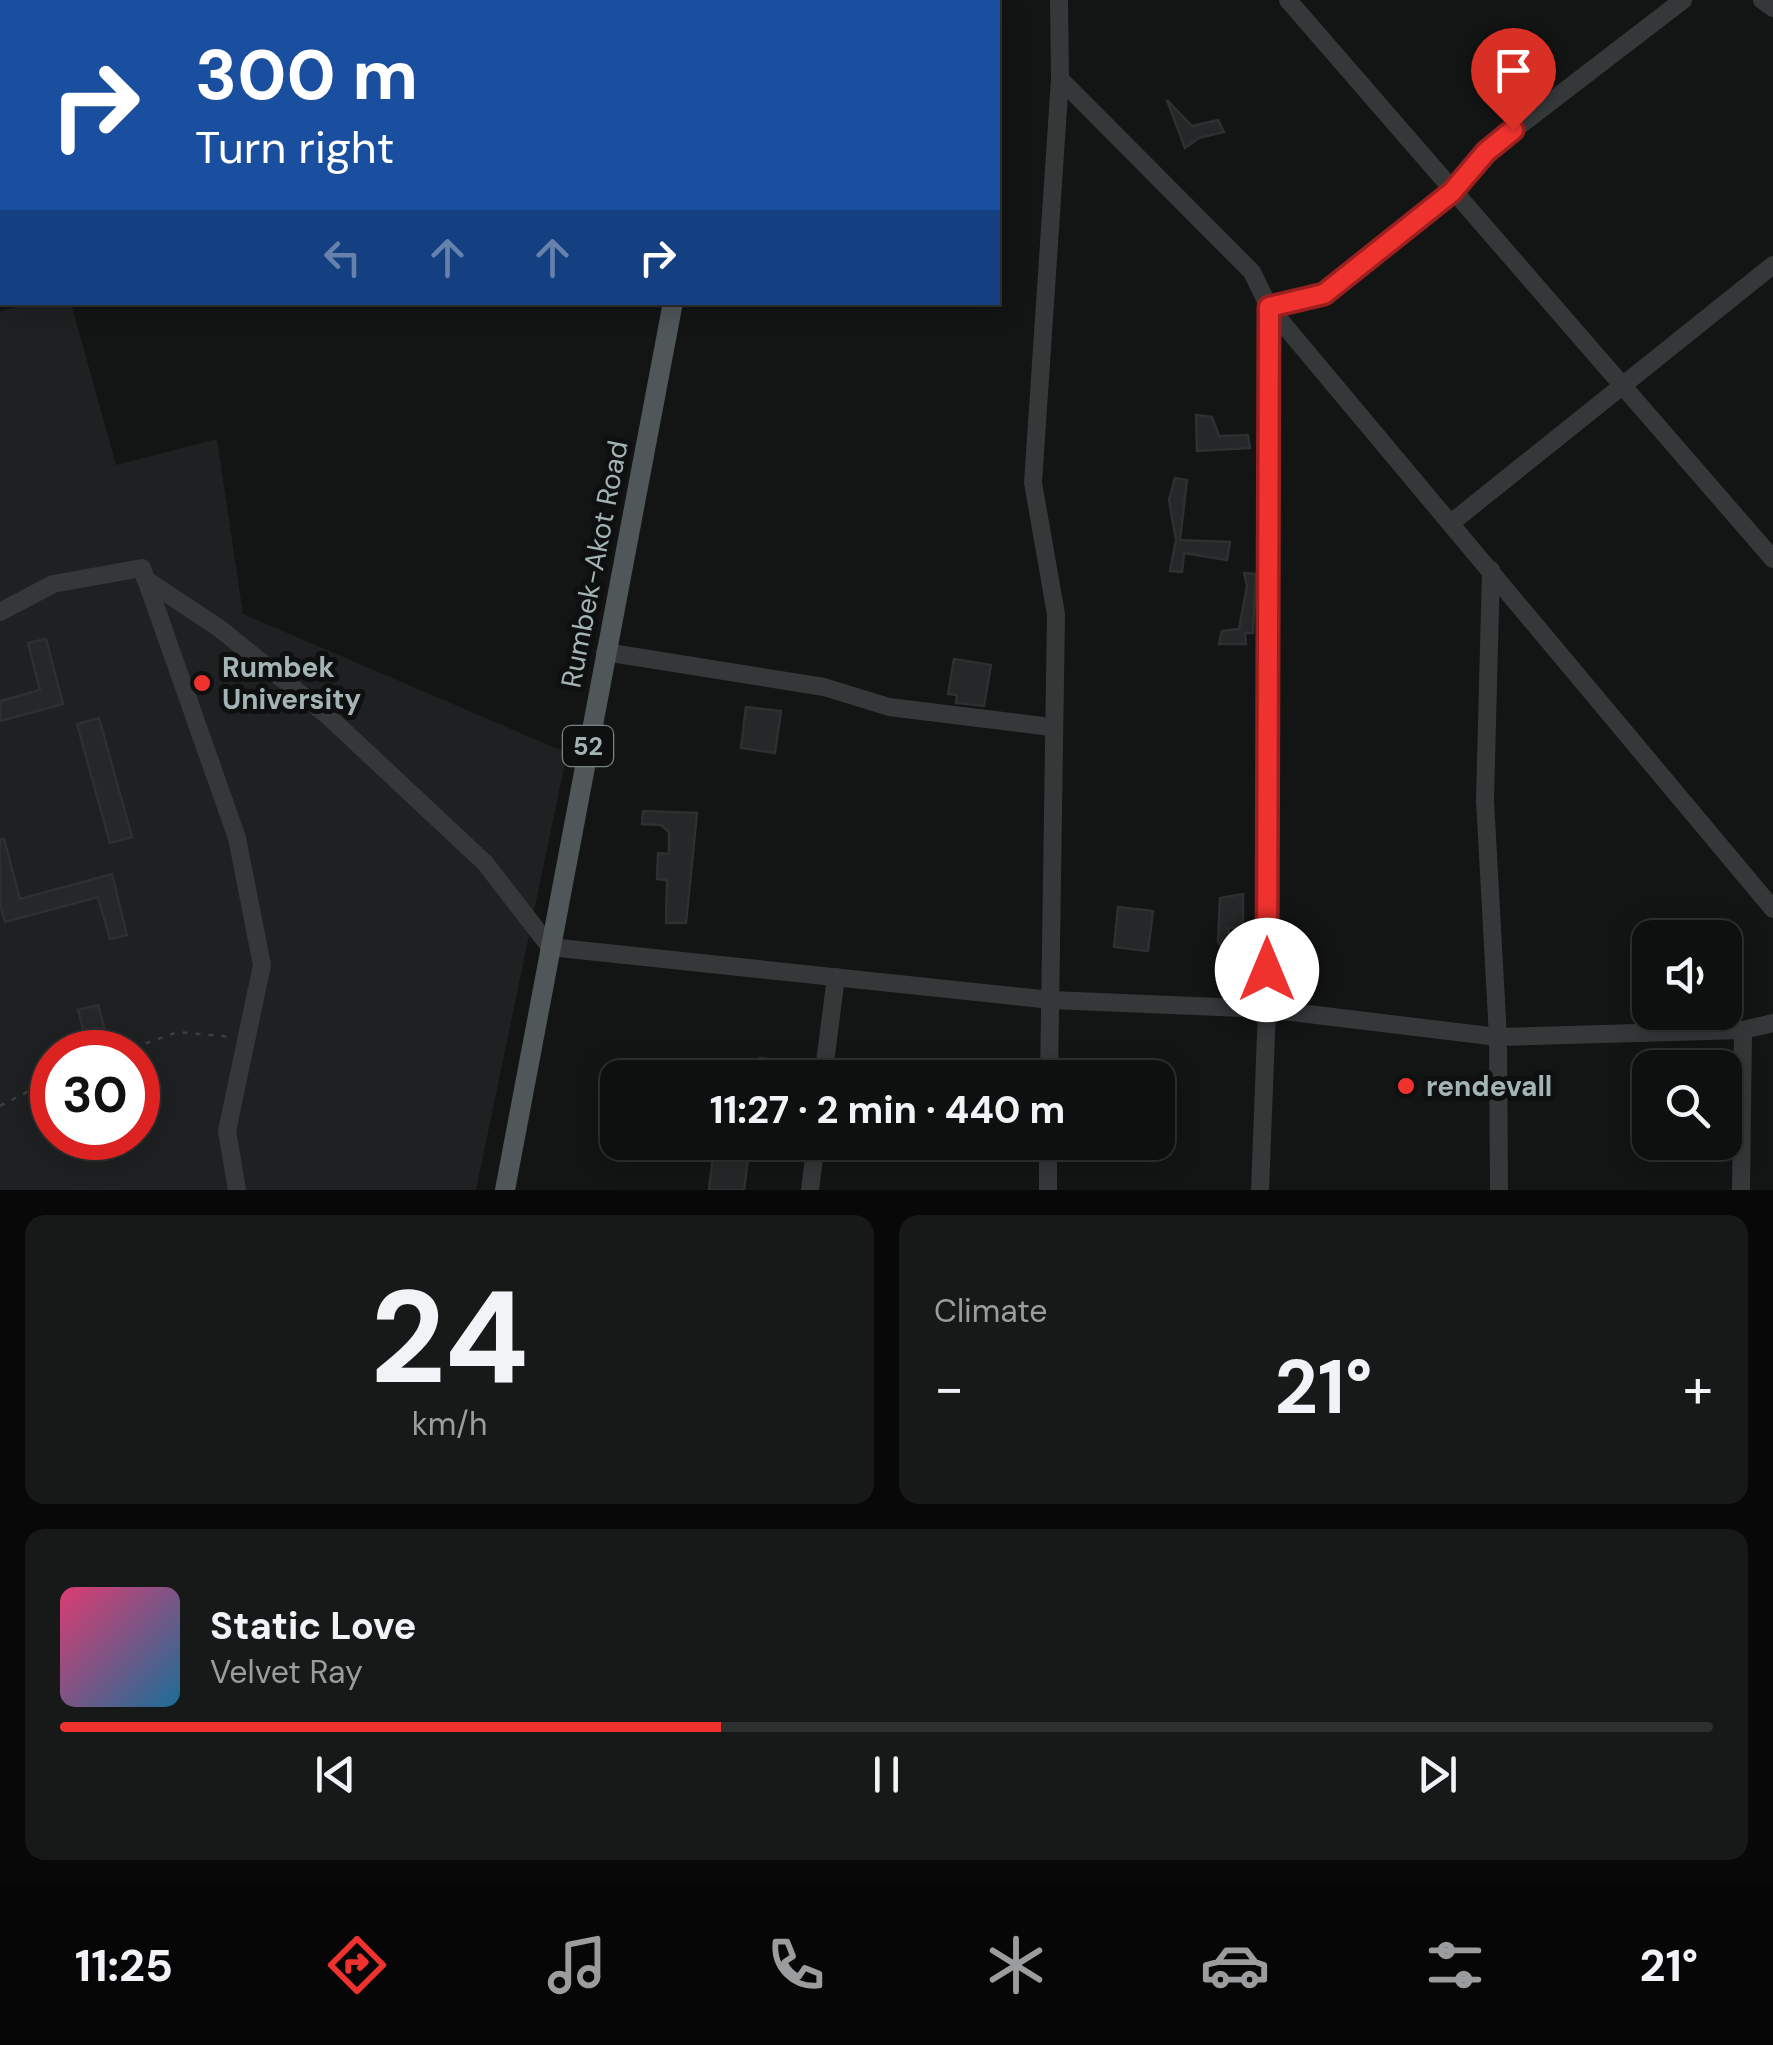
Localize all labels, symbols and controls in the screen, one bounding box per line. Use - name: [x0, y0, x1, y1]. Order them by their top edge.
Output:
- pin: [1471, 28, 1556, 131]
- text: 300 m: [195, 30, 418, 121]
- icon: right: [30, 40, 160, 170]
- icon: arrive: [1486, 43, 1541, 98]
- text: Turn right: [195, 118, 394, 177]
- icon: left: [315, 230, 370, 285]
- icon: ahead: [420, 230, 475, 285]
- icon: ahead: [525, 230, 580, 285]
- icon: right: [630, 230, 685, 285]
- street label: Rumbek-Akot Road: [552, 437, 637, 691]
- place label: Rumbek University: [222, 649, 361, 718]
- marker: Rumbek University: [191, 672, 213, 694]
- road number: 52: [563, 726, 613, 766]
- position arrow: [1215, 918, 1319, 1022]
- map controls: [1632, 920, 1742, 1160]
- button: sound: [1632, 920, 1742, 1030]
- speed limit sign: 30: [30, 1030, 160, 1160]
- button: search: [1632, 1050, 1742, 1160]
- place label: rendevall: [1426, 1068, 1552, 1105]
- marker: rendevall: [1395, 1075, 1417, 1097]
- text: 11:27 · 2 min · 440 m: [710, 1085, 1065, 1135]
- text: 24: [370, 1253, 529, 1422]
- text: Climate: [934, 1290, 1048, 1332]
- text: 21°: [1275, 1339, 1372, 1436]
- text: −: [934, 1352, 964, 1424]
- text: +: [1683, 1352, 1713, 1424]
- text: km/h: [412, 1403, 487, 1445]
- text: Static Love: [210, 1601, 416, 1651]
- text: Velvet Ray: [210, 1651, 363, 1693]
- icon: previous: [308, 1747, 363, 1802]
- icon: pause: [859, 1747, 914, 1802]
- icon: next: [1410, 1747, 1465, 1802]
- icon: directions: [322, 1930, 392, 2000]
- icon: music: [542, 1930, 612, 2000]
- icon: phone: [761, 1930, 831, 2000]
- icon: climate: [981, 1930, 1051, 2000]
- icon: car: [1200, 1930, 1270, 2000]
- icon: filters: [1420, 1930, 1490, 2000]
- text: 11:25: [75, 1936, 173, 1995]
- text: 21°: [1640, 1936, 1698, 1995]

